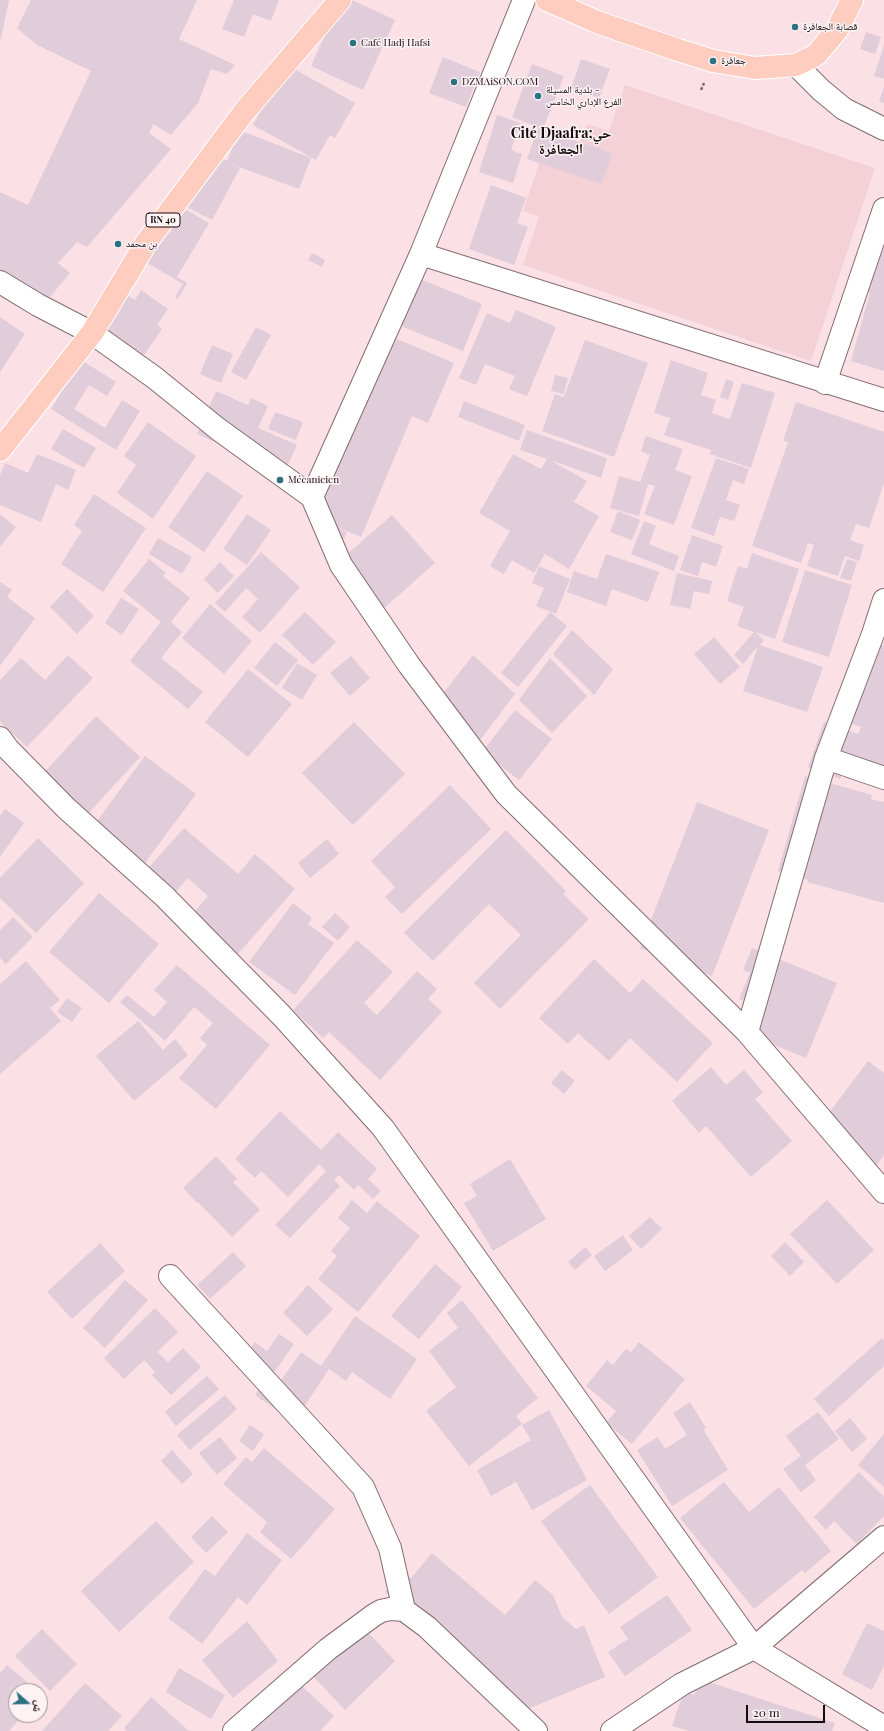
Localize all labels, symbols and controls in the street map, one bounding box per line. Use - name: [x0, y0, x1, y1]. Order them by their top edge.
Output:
- place label: قصابة الجعافرة: [803, 21, 857, 33]
- marker: قصابة الجعافرة: [790, 22, 800, 32]
- place label: Café Hadj Hafsi: [361, 37, 430, 49]
- marker: Café Hadj Hafsi: [348, 38, 358, 48]
- place label: جعافرة: [721, 55, 746, 67]
- marker: جعافرة: [708, 56, 718, 66]
- place label: DZMAiSON.COM: [462, 76, 538, 88]
- marker: DZMAiSON.COM: [449, 77, 459, 87]
- place label: بلدية المسيلة - الفرع الإداري الخامس: [546, 84, 622, 108]
- marker: بلدية المسيلة - الفرع الإداري الخامس: [533, 91, 543, 101]
- district label: Cité Djaafra;حي الجعافرة: [511, 126, 611, 158]
- road number: RN 40: [146, 213, 180, 227]
- place label: بن محمد: [126, 238, 157, 250]
- marker: بن محمد: [113, 239, 123, 249]
- place label: Mécanicien: [288, 474, 339, 486]
- marker: Mécanicien: [275, 475, 285, 485]
- north arrow: [8, 1683, 48, 1723]
- scale bar: [748, 1697, 827, 1723]
- text: ش: [30, 1699, 48, 1715]
- text: 20 m: [753, 1704, 780, 1720]

